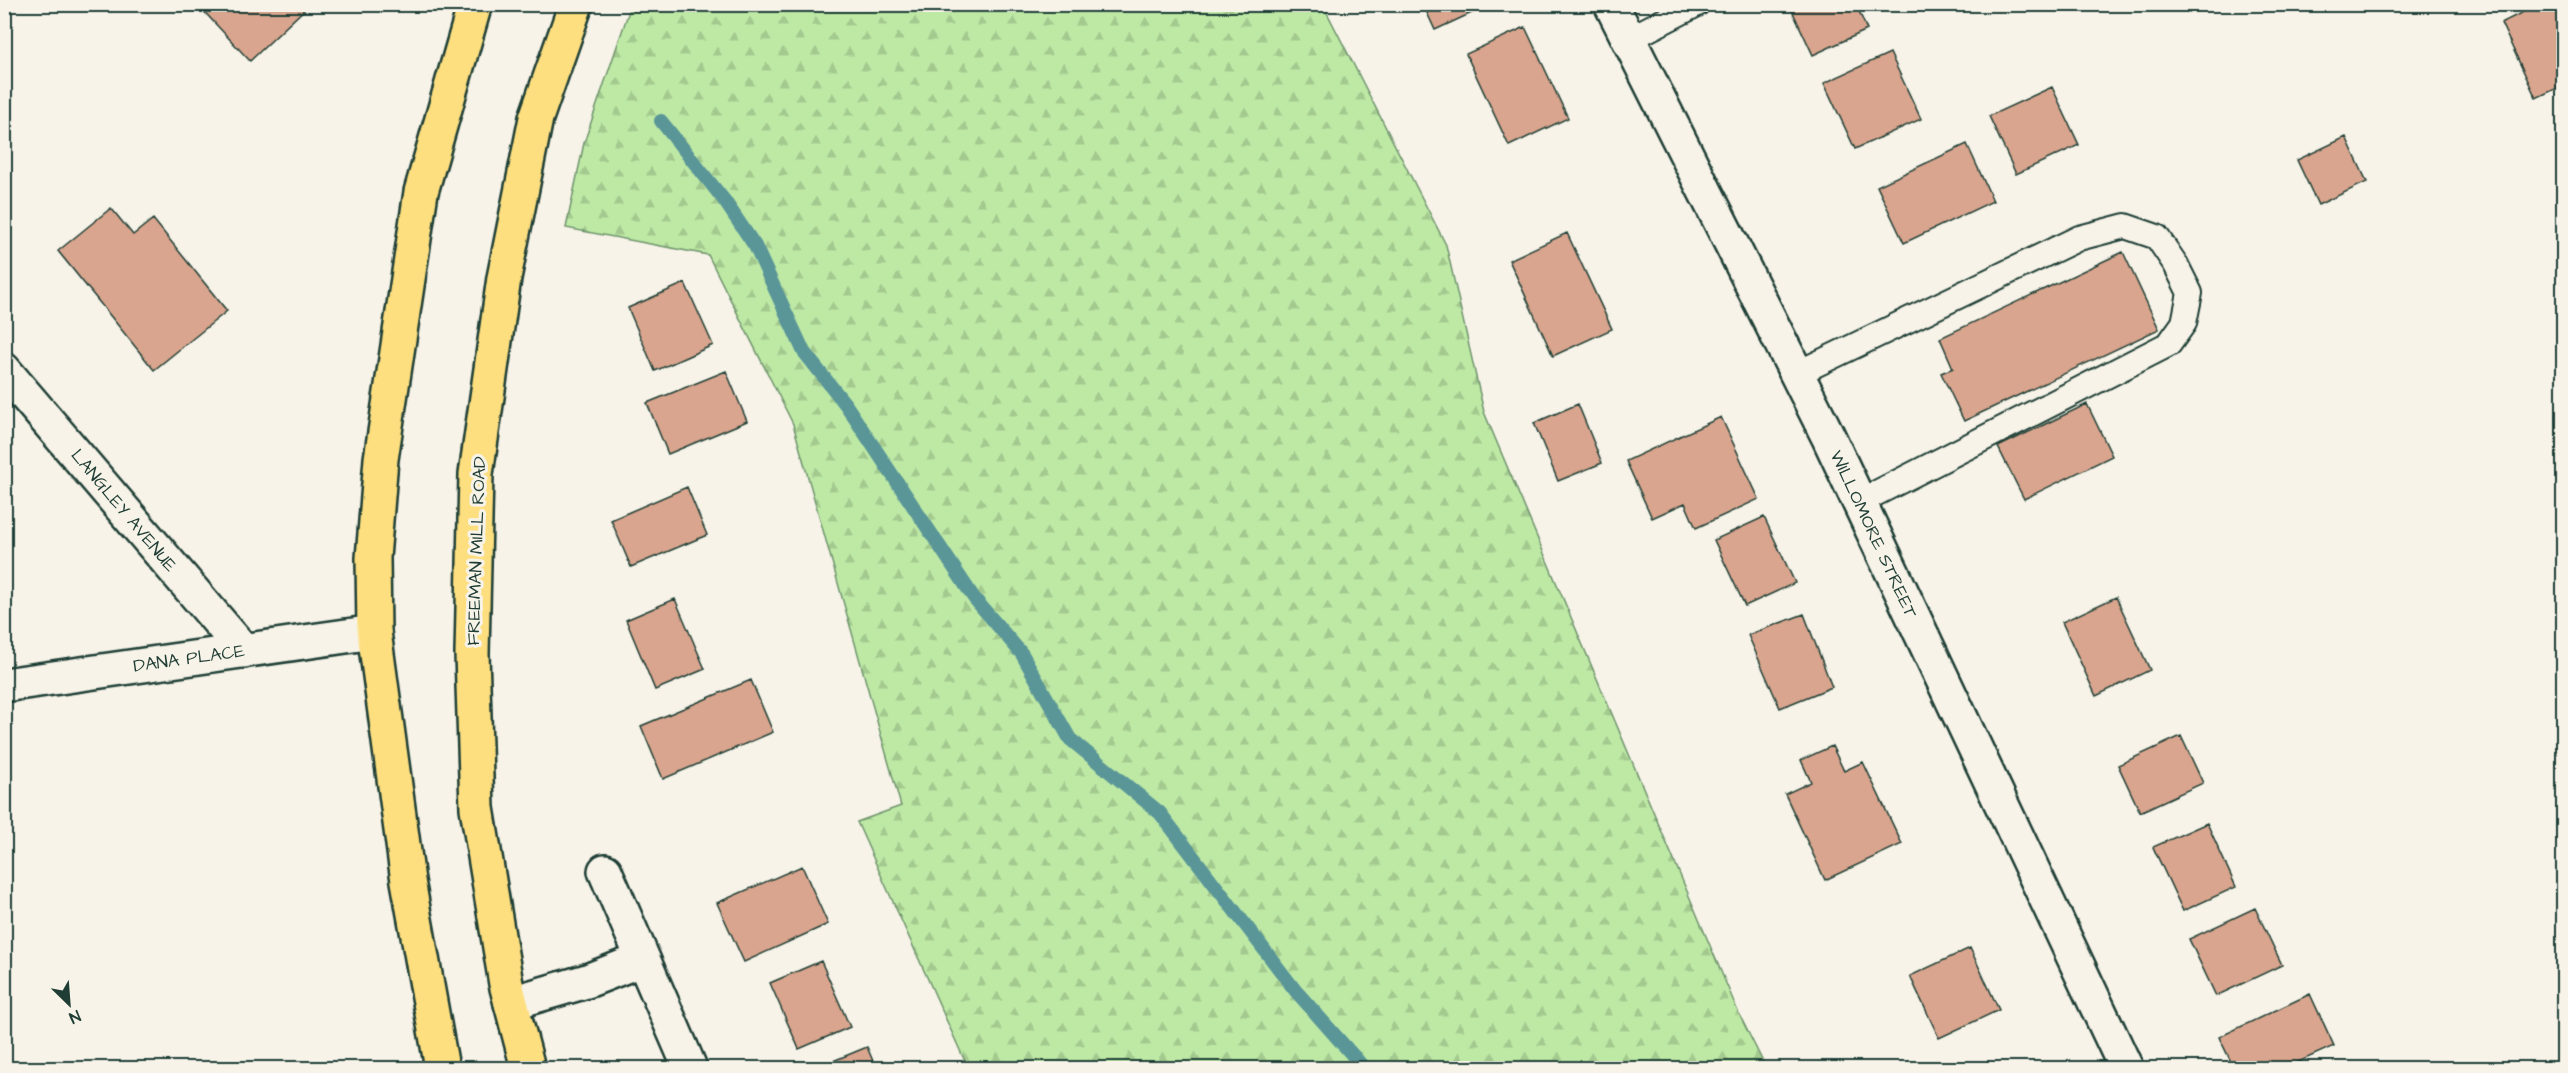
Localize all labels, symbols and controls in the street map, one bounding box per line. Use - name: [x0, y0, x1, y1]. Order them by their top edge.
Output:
- street label: LANGLEY AVENUE: [65, 444, 183, 577]
- street label: WILLOMORE STREET: [1824, 446, 1924, 623]
- street label: FREEMAN MILL ROAD: [461, 456, 492, 646]
- street label: DANA PLACE: [132, 638, 247, 679]
- north arrow: [39, 974, 99, 1034]
- text: N: [66, 1005, 84, 1029]

